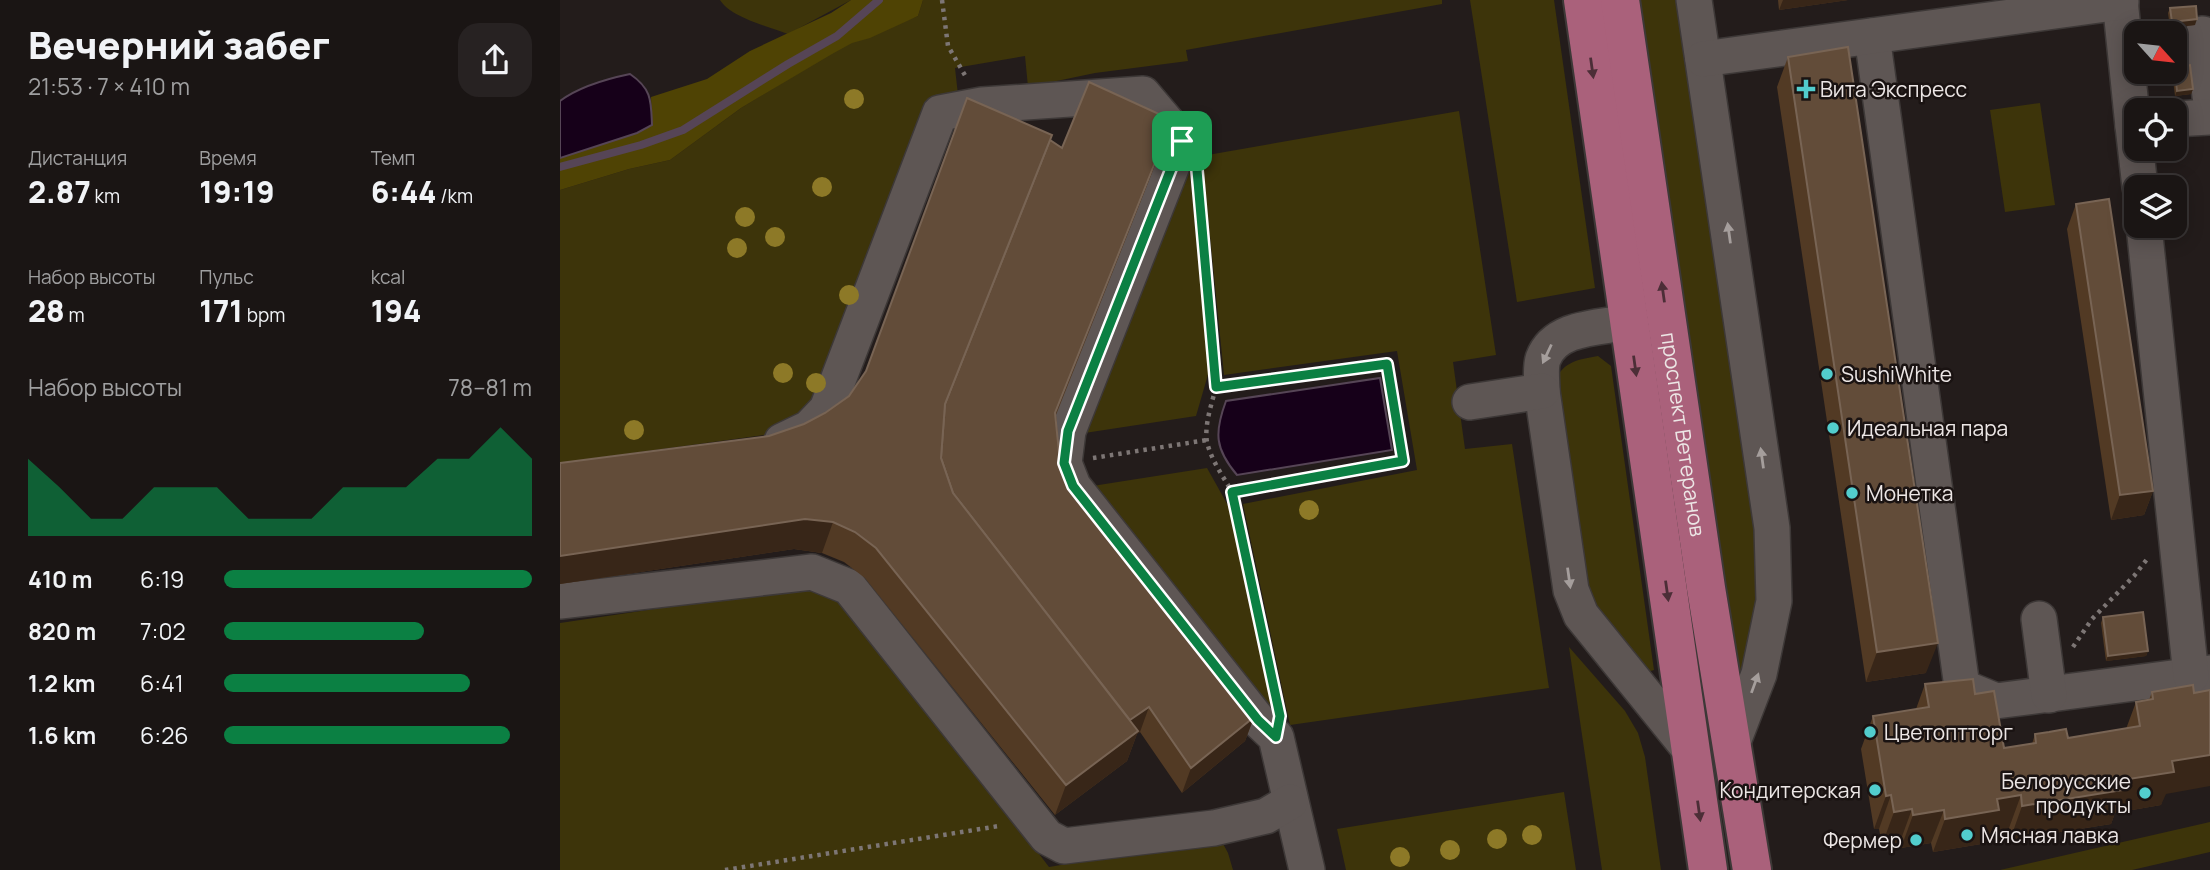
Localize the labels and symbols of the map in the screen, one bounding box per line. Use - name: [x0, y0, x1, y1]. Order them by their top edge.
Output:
- north arrow: [2124, 21, 2188, 84]
- one-way arrow: [1587, 57, 1598, 79]
- place label: Вита Экспресс: [1820, 75, 1967, 103]
- marker: Вита Экспресс: [1798, 81, 1814, 97]
- pin: [1152, 111, 1212, 171]
- one-way arrow: [1723, 222, 1734, 244]
- one-way arrow: [1657, 281, 1668, 303]
- street label: проспект Ветеранов: [1655, 330, 1712, 538]
- one-way arrow: [1541, 344, 1553, 364]
- one-way arrow: [1630, 355, 1641, 377]
- place label: SushiWhite: [1841, 360, 1952, 388]
- marker: SushiWhite: [1819, 366, 1835, 382]
- place label: Идеальная пара: [1847, 414, 2008, 442]
- marker: Идеальная пара: [1825, 420, 1841, 436]
- one-way arrow: [1756, 447, 1767, 469]
- place label: Монетка: [1866, 479, 1953, 507]
- marker: Монетка: [1844, 485, 1860, 501]
- one-way arrow: [1564, 567, 1575, 589]
- one-way arrow: [1662, 580, 1673, 602]
- one-way arrow: [1750, 673, 1761, 694]
- place label: Цветоптторг: [1884, 718, 2013, 746]
- marker: Цветоптторг: [1862, 724, 1878, 740]
- place label: Белорусские продукты: [2001, 767, 2131, 819]
- place label: Кондитерская: [1719, 776, 1861, 804]
- marker: Кондитерская: [1867, 782, 1883, 798]
- marker: Белорусские продукты: [2137, 785, 2153, 801]
- one-way arrow: [1694, 800, 1705, 822]
- place label: Мясная лавка: [1981, 821, 2119, 849]
- place label: Фермер: [1823, 826, 1902, 854]
- marker: Мясная лавка: [1959, 827, 1975, 843]
- marker: Фермер: [1908, 832, 1924, 848]

